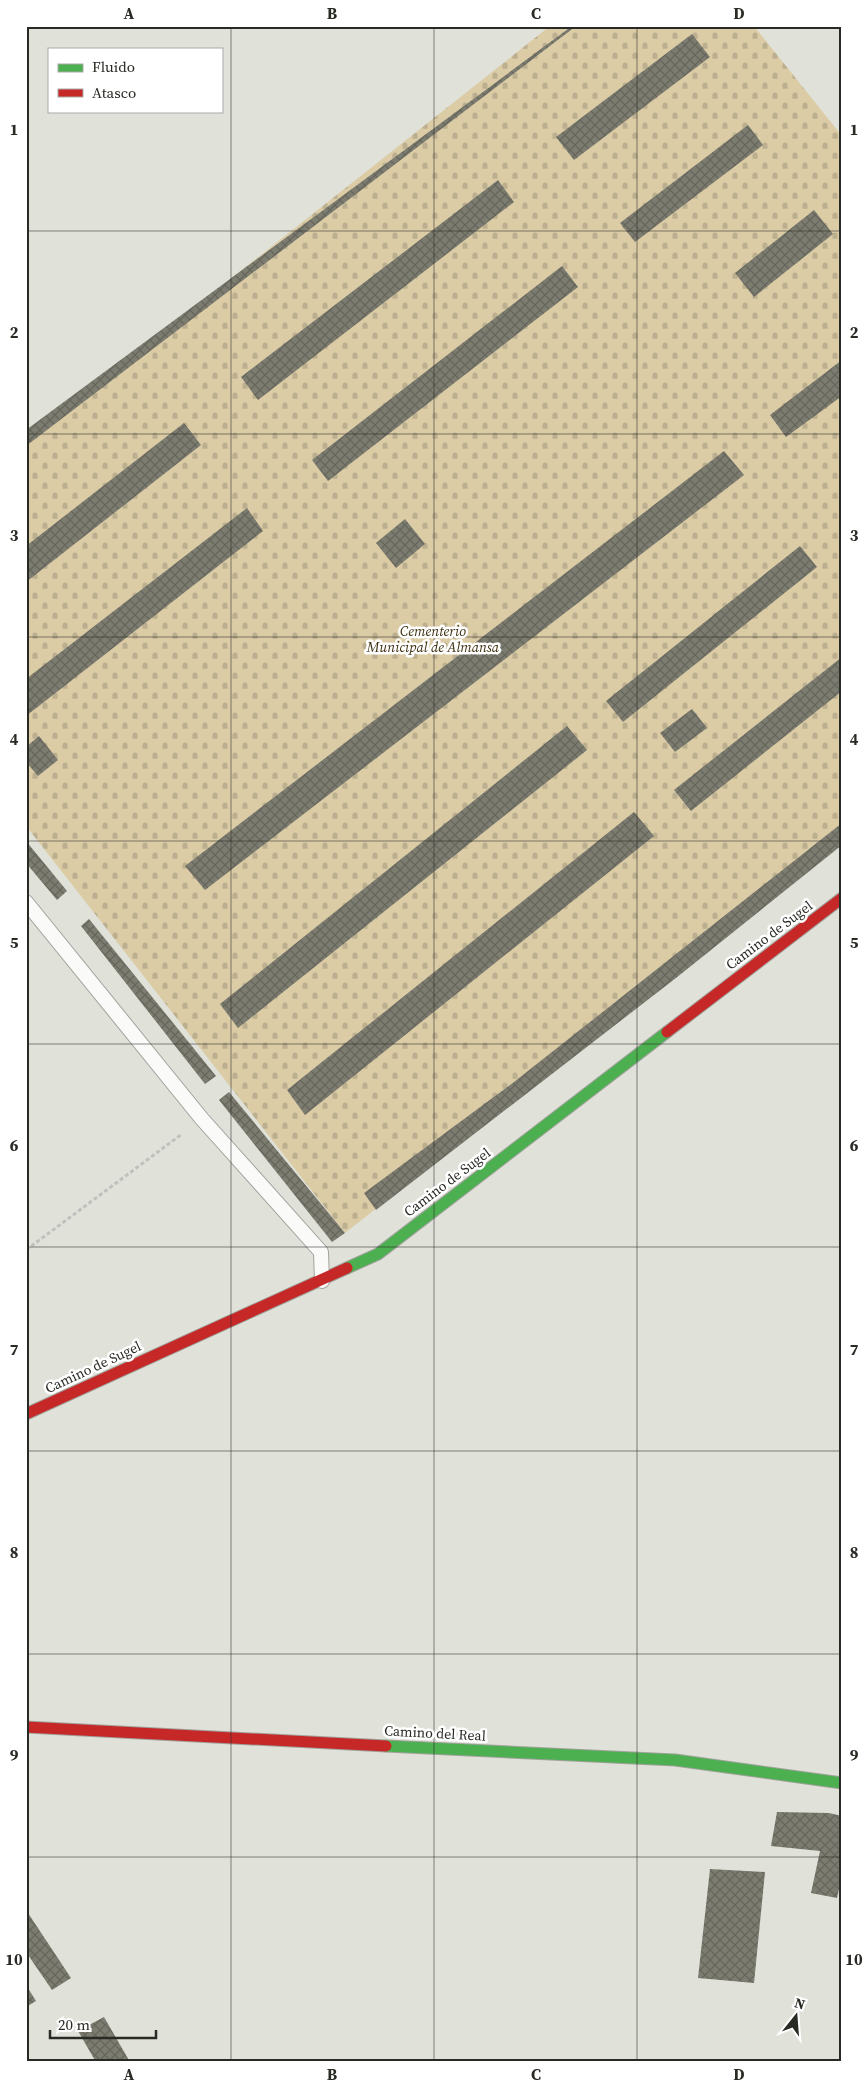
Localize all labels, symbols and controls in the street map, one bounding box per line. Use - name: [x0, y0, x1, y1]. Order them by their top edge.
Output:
- text: A: [124, 2, 135, 24]
- text: B: [327, 2, 338, 24]
- text: C: [531, 2, 541, 24]
- text: D: [733, 2, 745, 24]
- legend: [48, 48, 222, 112]
- text: Fluido: [92, 56, 135, 77]
- text: Atasco: [92, 82, 136, 103]
- text: 1: [10, 118, 18, 140]
- text: 1: [850, 118, 858, 140]
- text: 2: [10, 321, 19, 343]
- text: 2: [850, 321, 859, 343]
- text: 3: [10, 524, 19, 546]
- text: 3: [850, 524, 859, 546]
- park label: Cementerio Municipal de Almansa: [366, 621, 500, 657]
- text: 4: [10, 728, 19, 750]
- text: 4: [850, 728, 859, 750]
- street label: Camino de Sugel: [722, 896, 816, 974]
- text: 5: [10, 931, 19, 953]
- text: 5: [850, 931, 859, 953]
- text: 6: [10, 1134, 19, 1156]
- text: 6: [850, 1134, 859, 1156]
- street label: Camino de Sugel: [400, 1143, 494, 1221]
- street label: Camino de Sugel: [42, 1336, 144, 1398]
- text: 7: [10, 1338, 19, 1360]
- text: 7: [850, 1338, 859, 1360]
- text: 8: [10, 1541, 18, 1563]
- text: 8: [850, 1541, 858, 1563]
- street label: Camino del Real: [384, 1720, 486, 1746]
- text: 9: [10, 1744, 19, 1766]
- text: 9: [850, 1744, 859, 1766]
- text: 10: [5, 1948, 23, 1970]
- text: 10: [845, 1948, 863, 1970]
- north arrow: [770, 1990, 820, 2040]
- text: N: [792, 1993, 808, 2015]
- scale bar: [50, 2008, 156, 2040]
- text: 20 m: [58, 2014, 90, 2035]
- text: A: [124, 2063, 135, 2085]
- text: B: [327, 2063, 338, 2085]
- text: C: [531, 2063, 541, 2085]
- text: D: [733, 2063, 745, 2085]

